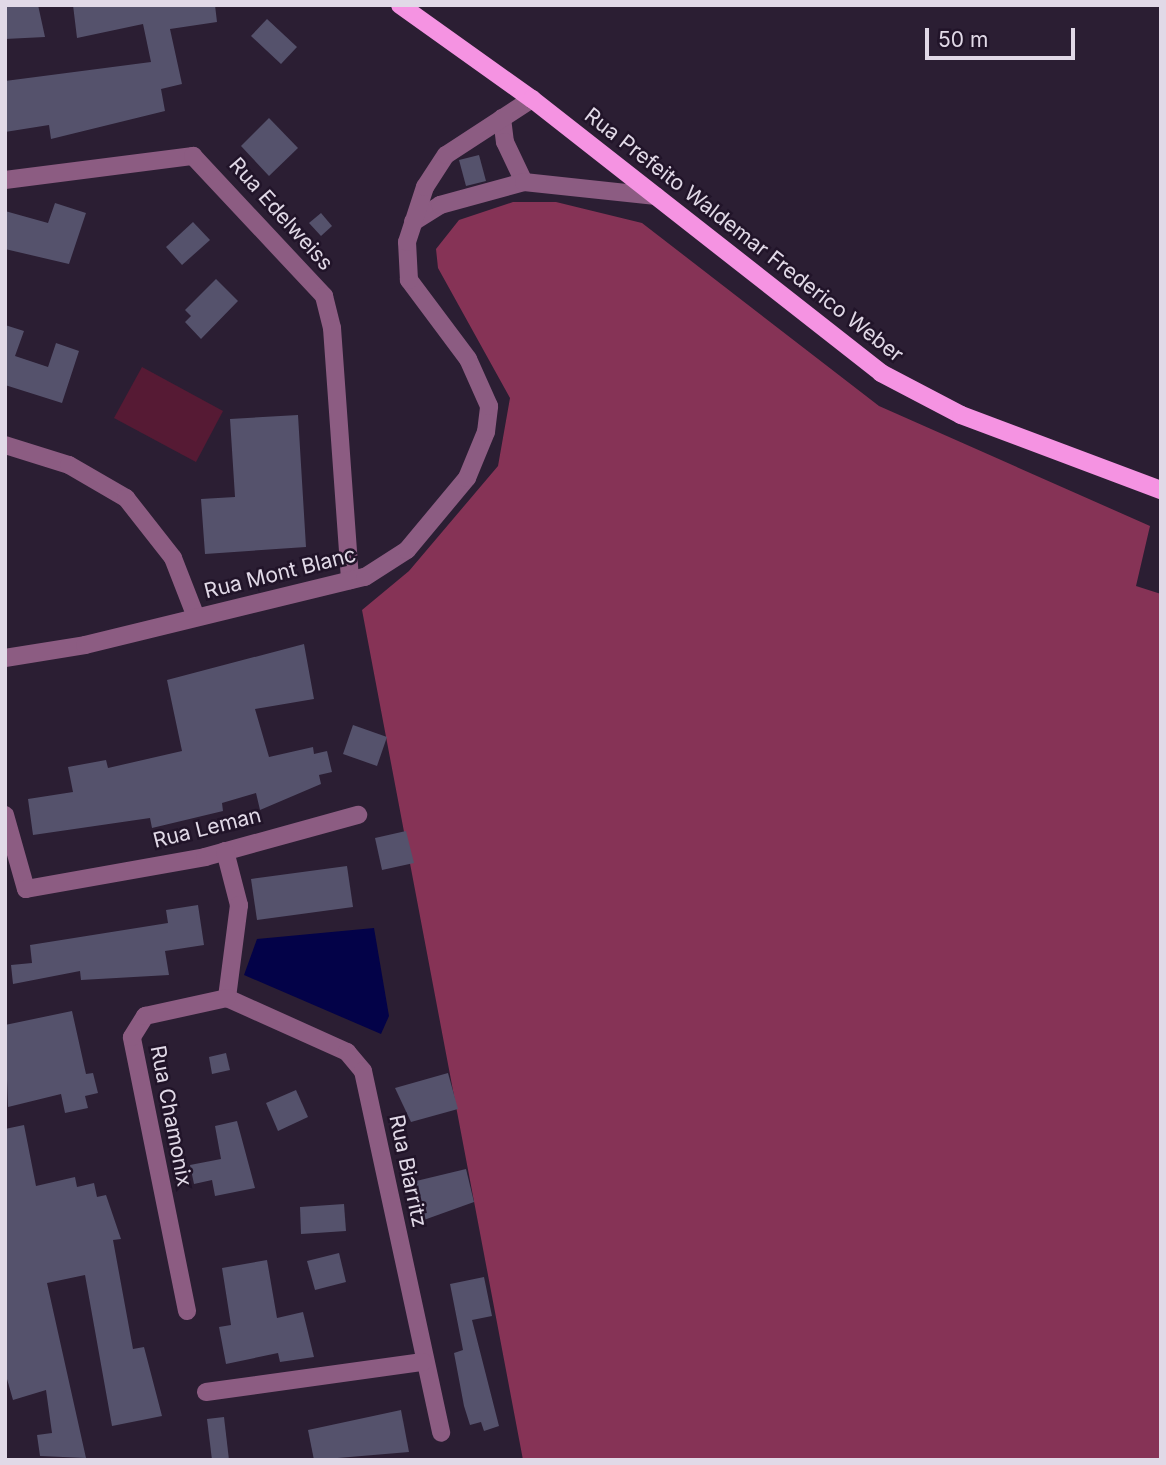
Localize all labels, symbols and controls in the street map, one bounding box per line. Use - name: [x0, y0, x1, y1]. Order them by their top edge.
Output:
- scale bar: [928, 14, 1078, 58]
- text: 50 m: [938, 27, 988, 52]
- street label: Rua Prefeito Waldemar Frederico Weber: [580, 103, 908, 367]
- street label: Rua Edelweiss: [224, 153, 338, 275]
- street label: Rua Mont Blanc: [202, 542, 358, 604]
- street label: Rua Leman: [150, 802, 264, 854]
- street label: Rua Chamonix: [145, 1043, 197, 1189]
- street label: Rua Biarritz: [384, 1112, 432, 1230]

